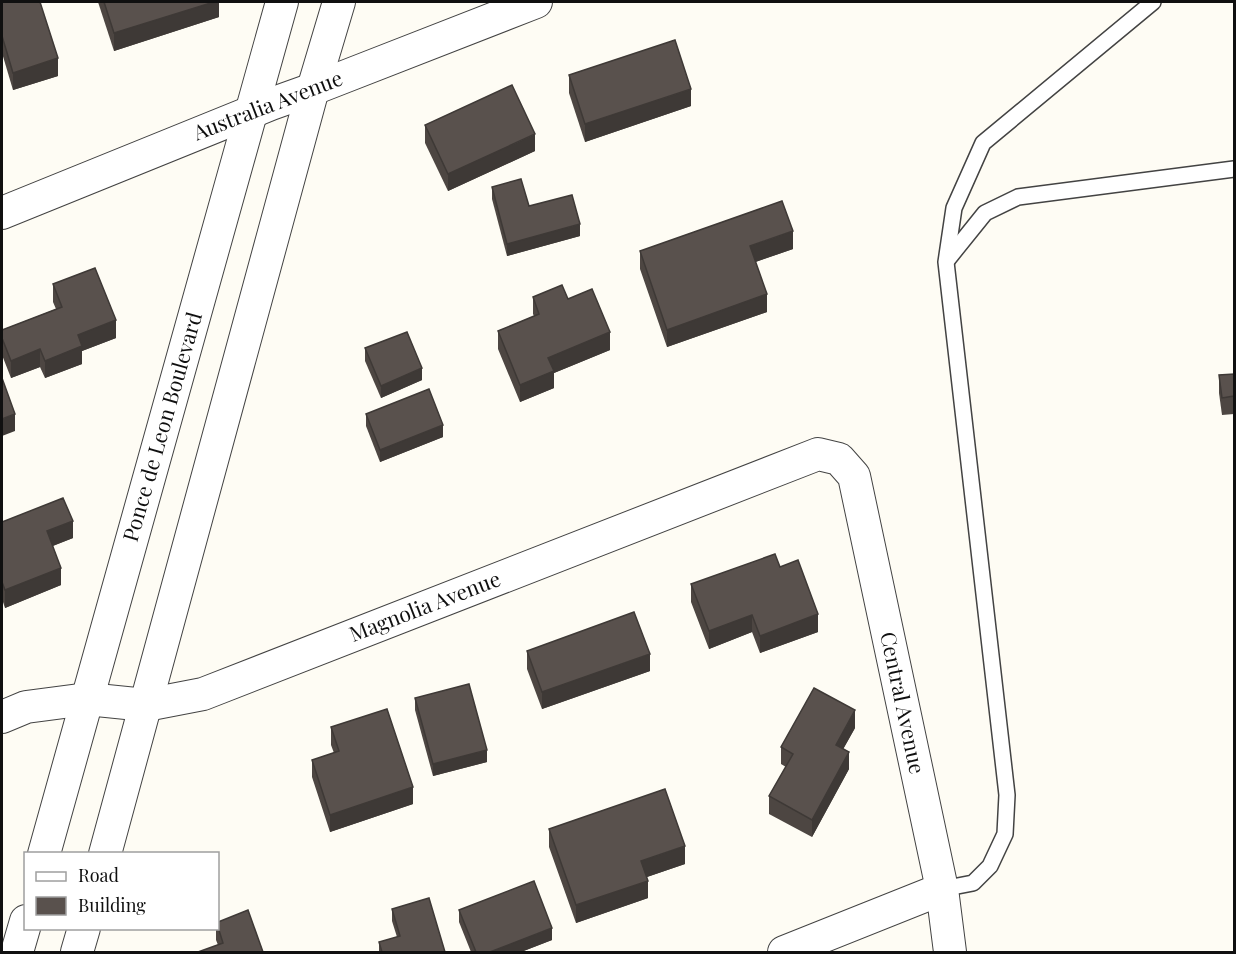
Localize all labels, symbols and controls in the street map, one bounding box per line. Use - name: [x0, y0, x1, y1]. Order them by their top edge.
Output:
- street label: Australia Avenue: [188, 63, 346, 146]
- street label: Ponce de Leon Boulevard: [115, 309, 207, 544]
- street label: Magnolia Avenue: [345, 563, 504, 647]
- street label: Central Avenue: [875, 629, 933, 776]
- legend: [24, 852, 219, 930]
- text: Road: [78, 863, 119, 887]
- text: Building: [78, 893, 146, 917]

